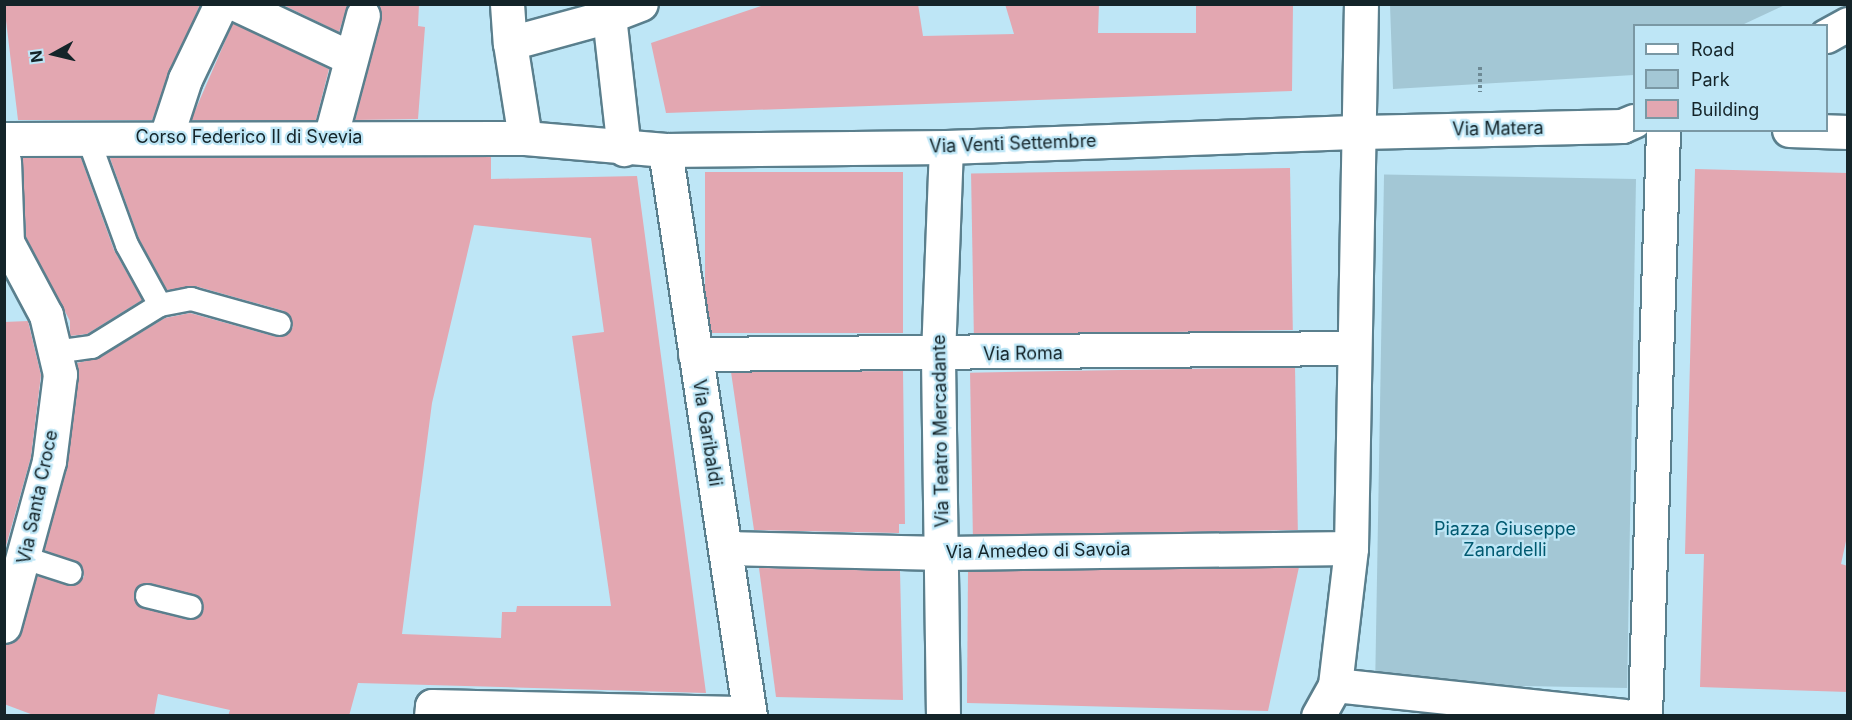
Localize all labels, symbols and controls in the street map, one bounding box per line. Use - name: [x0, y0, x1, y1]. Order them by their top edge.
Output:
- north arrow: [24, 24, 84, 84]
- legend: [1633, 24, 1828, 132]
- text: Road: [1691, 39, 1734, 60]
- text: N: [25, 49, 47, 64]
- text: Park: [1691, 69, 1730, 90]
- text: Building: [1691, 99, 1759, 120]
- street label: Via Matera: [1452, 117, 1544, 141]
- street label: Corso Federico II di Svevia: [136, 126, 362, 148]
- street label: Via Venti Settembre: [929, 130, 1097, 158]
- street label: Via Teatro Mercadante: [929, 334, 953, 528]
- street label: Via Roma: [983, 343, 1063, 365]
- street label: Via Garibaldi: [688, 378, 726, 488]
- street label: Via Santa Croce: [13, 428, 63, 566]
- park label: Piazza Giuseppe Zanardelli: [1434, 519, 1576, 562]
- street label: Via Amedeo di Savoia: [945, 539, 1131, 563]

